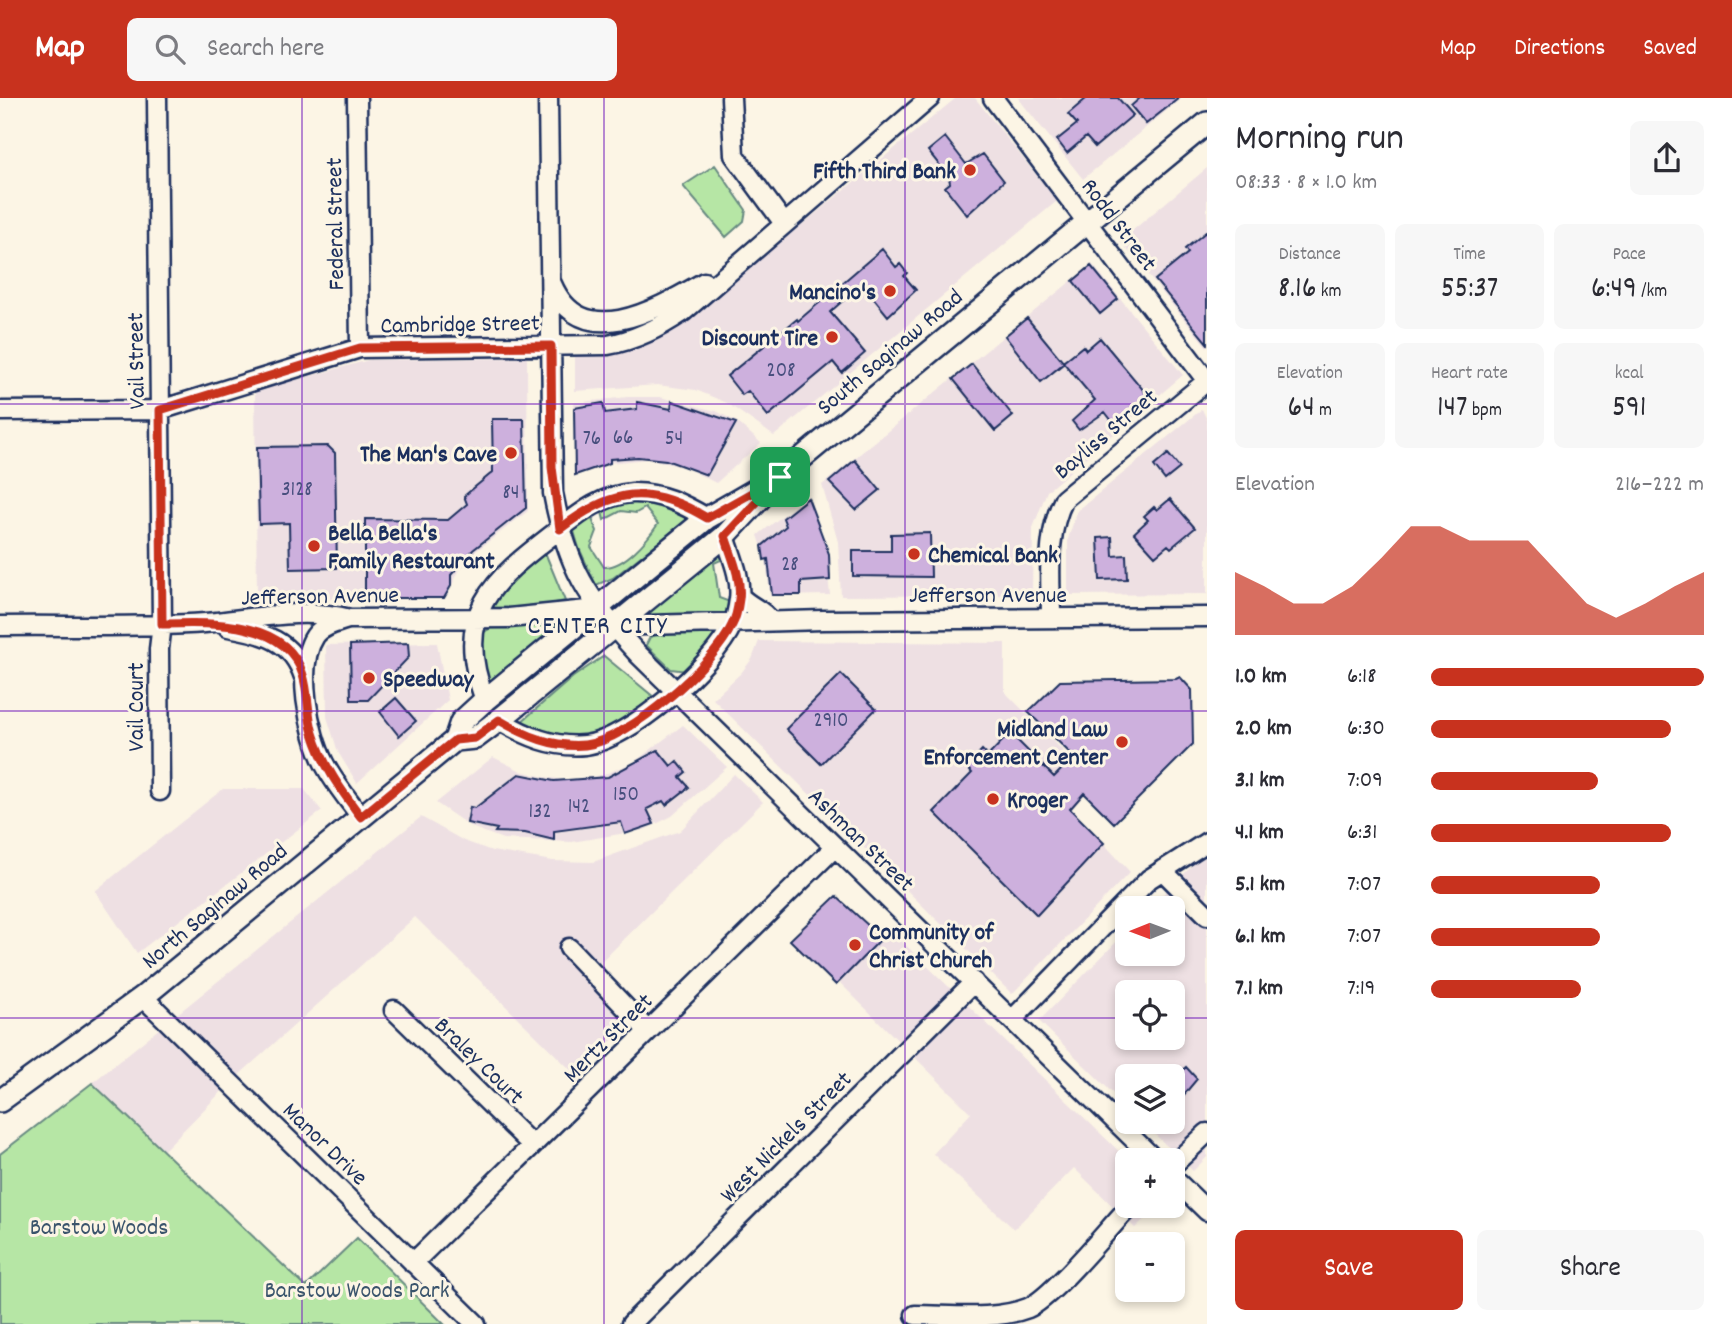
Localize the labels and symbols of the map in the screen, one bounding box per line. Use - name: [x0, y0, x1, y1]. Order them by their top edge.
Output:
- place label: Fifth Third Bank: [813, 156, 956, 190]
- street label: Federal Street: [319, 157, 355, 291]
- marker: Fifth Third Bank: [962, 162, 978, 178]
- street label: Rodd Street: [1071, 172, 1164, 280]
- place label: Mancino's: [789, 277, 876, 311]
- street label: South Saginaw Road: [810, 282, 972, 425]
- marker: Mancino's: [882, 283, 898, 299]
- street label: Cambridge Street: [380, 308, 540, 344]
- street label: Vail Street: [120, 312, 156, 410]
- place label: Discount Tire: [702, 323, 818, 357]
- marker: Discount Tire: [824, 329, 840, 345]
- house number: 208: [766, 357, 796, 387]
- street label: Bayliss Street: [1048, 382, 1166, 489]
- house number: 66: [613, 424, 633, 454]
- house number: 76: [583, 425, 601, 455]
- house number: 54: [665, 425, 683, 455]
- place label: The Man's Cave: [360, 439, 497, 473]
- marker: The Man's Cave: [503, 445, 519, 461]
- pin: [750, 447, 810, 507]
- house number: 3128: [281, 476, 313, 506]
- house number: 84: [502, 479, 520, 509]
- place label: Bella Bella's Family Restaurant: [328, 518, 495, 580]
- marker: Bella Bella's Family Restaurant: [306, 538, 322, 554]
- place label: Chemical Bank: [928, 540, 1058, 574]
- marker: Chemical Bank: [906, 546, 922, 562]
- house number: 28: [781, 551, 799, 581]
- street label: Jefferson Avenue: [241, 580, 399, 616]
- street label: Jefferson Avenue: [909, 580, 1067, 614]
- district label: CENTER CITY: [527, 609, 669, 646]
- street label: Vail Court: [121, 662, 155, 752]
- place label: Speedway: [383, 664, 475, 698]
- marker: Speedway: [361, 670, 377, 686]
- house number: 2910: [814, 707, 848, 737]
- place label: Midland Law Enforcement Center: [923, 714, 1109, 776]
- marker: Midland Law Enforcement Center: [1114, 734, 1130, 750]
- house number: 150: [613, 781, 639, 811]
- street label: Ashman Street: [799, 781, 921, 901]
- place label: Kroger: [1007, 785, 1069, 819]
- marker: Kroger: [985, 791, 1001, 807]
- house number: 142: [568, 793, 590, 823]
- house number: 132: [528, 798, 552, 828]
- street label: North Saginaw Road: [135, 836, 296, 979]
- north arrow: [1115, 896, 1185, 966]
- place label: Community of Christ Church: [869, 917, 995, 979]
- marker: Community of Christ Church: [847, 937, 863, 953]
- street label: Mertz Street: [556, 986, 662, 1092]
- street label: Braley Court: [425, 1010, 531, 1114]
- street label: West Nickels Street: [713, 1064, 861, 1212]
- street label: Manor Drive: [273, 1096, 374, 1195]
- park label: Barstow Woods: [30, 1212, 168, 1246]
- park label: Barstow Woods Park: [264, 1275, 450, 1309]

